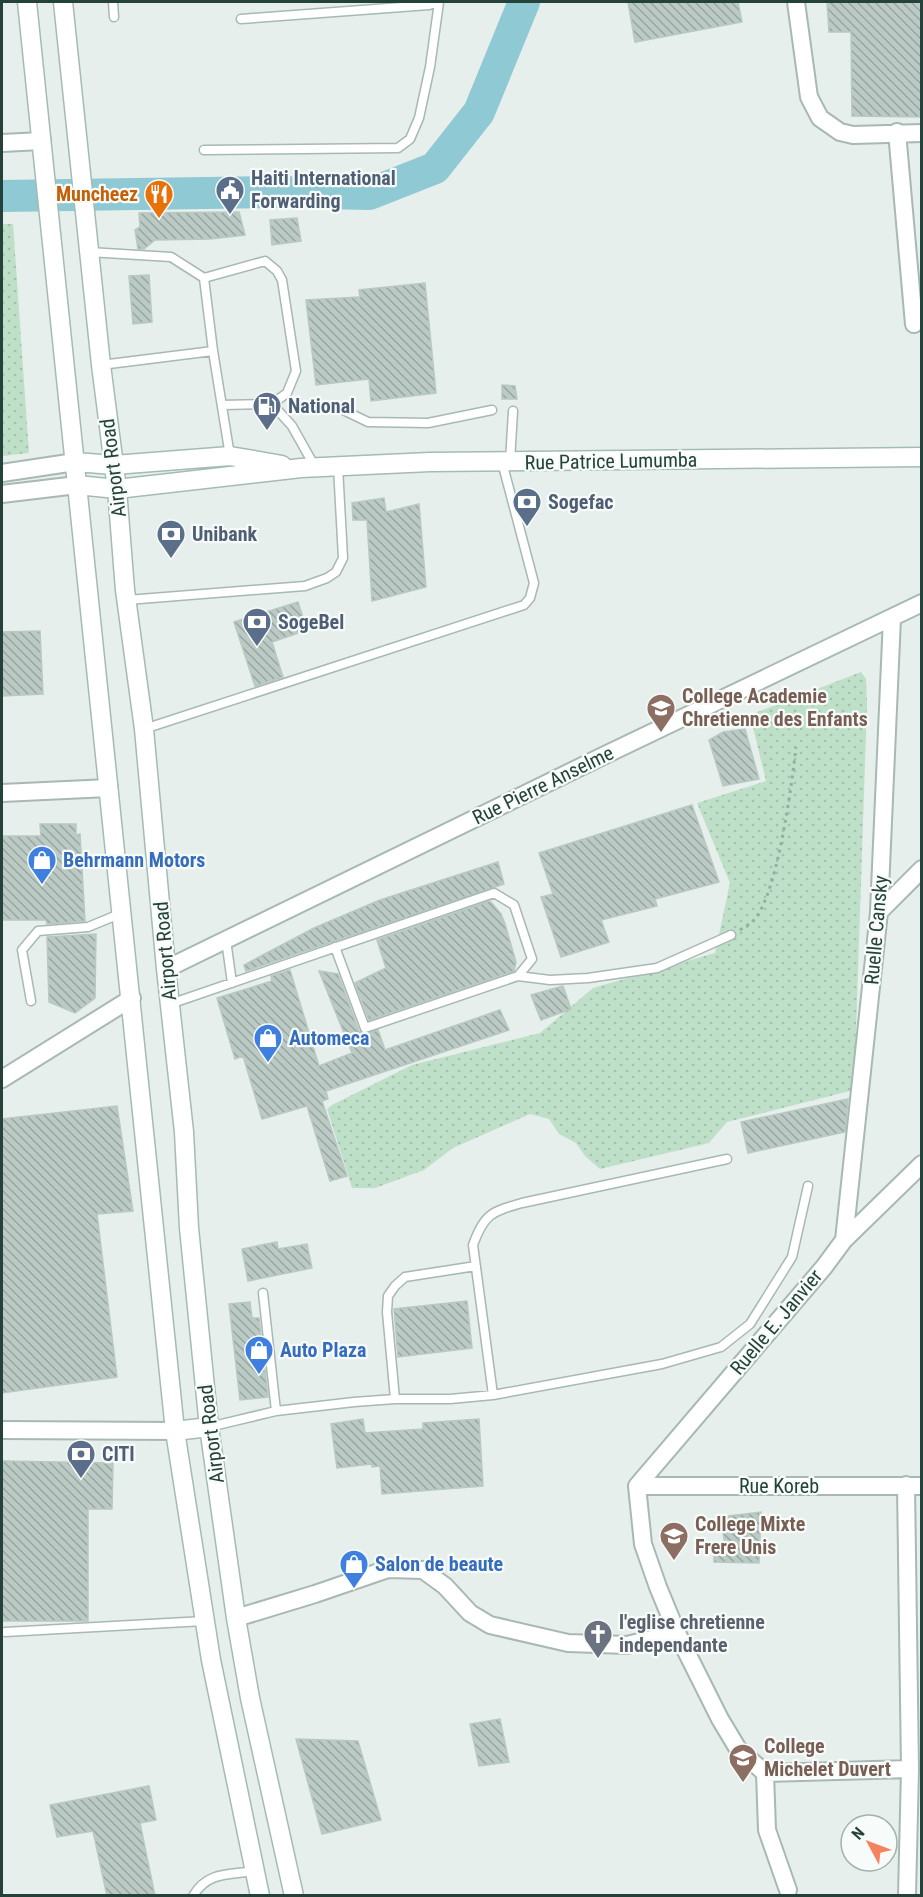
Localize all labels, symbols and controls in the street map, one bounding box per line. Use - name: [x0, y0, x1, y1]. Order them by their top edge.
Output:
- place label: Haiti International Forwarding: [251, 166, 396, 213]
- public building icon: Haiti International Forwarding: [214, 174, 246, 216]
- restaurant icon: Muncheez: [143, 178, 175, 220]
- place label: Muncheez: [56, 182, 138, 206]
- fuel station icon: National: [251, 390, 283, 432]
- place label: National: [288, 394, 355, 418]
- street label: Airport Road: [95, 417, 131, 519]
- street label: Rue Patrice Lumumba: [525, 447, 697, 475]
- bank icon: Sogefac: [511, 486, 543, 528]
- place label: Sogefac: [548, 490, 614, 514]
- bank icon: Unibank: [155, 518, 187, 560]
- place label: Unibank: [192, 522, 257, 546]
- bank icon: SogeBel: [241, 606, 273, 648]
- place label: SogeBel: [278, 610, 344, 634]
- place label: College Academie Chretienne des Enfants: [682, 684, 868, 731]
- school or university icon: College Academie Chretienne des Enfants: [645, 692, 677, 734]
- street label: Rue Pierre Anselme: [469, 740, 617, 830]
- shop icon: Behrmann Motors: [26, 844, 58, 886]
- place label: Behrmann Motors: [63, 848, 205, 872]
- street label: Ruelle Cansky: [859, 874, 893, 986]
- street label: Airport Road: [149, 900, 181, 1002]
- shop icon: Automeca: [252, 1022, 284, 1064]
- place label: Automeca: [289, 1026, 370, 1050]
- street label: Ruelle E. Janvier: [725, 1264, 827, 1380]
- shop icon: Auto Plaza: [243, 1334, 275, 1376]
- place label: Auto Plaza: [280, 1338, 366, 1362]
- street label: Airport Road: [193, 1383, 229, 1485]
- bank icon: CITI: [65, 1438, 97, 1480]
- place label: CITI: [102, 1442, 135, 1466]
- street label: Rue Koreb: [739, 1474, 819, 1498]
- place label: College Mixte Frere Unis: [695, 1512, 805, 1559]
- school or university icon: College Mixte Frere Unis: [658, 1520, 690, 1562]
- shop icon: Salon de beaute: [338, 1548, 370, 1590]
- place label: Salon de beaute: [375, 1552, 503, 1576]
- place label: l'eglise chretienne independante: [619, 1610, 765, 1657]
- church icon: l'eglise chretienne independante: [582, 1618, 614, 1660]
- place label: College Michelet Duvert: [764, 1734, 891, 1781]
- school or university icon: College Michelet Duvert: [727, 1742, 759, 1784]
- north arrow: [839, 1813, 899, 1873]
- text: N: [848, 1824, 868, 1843]

